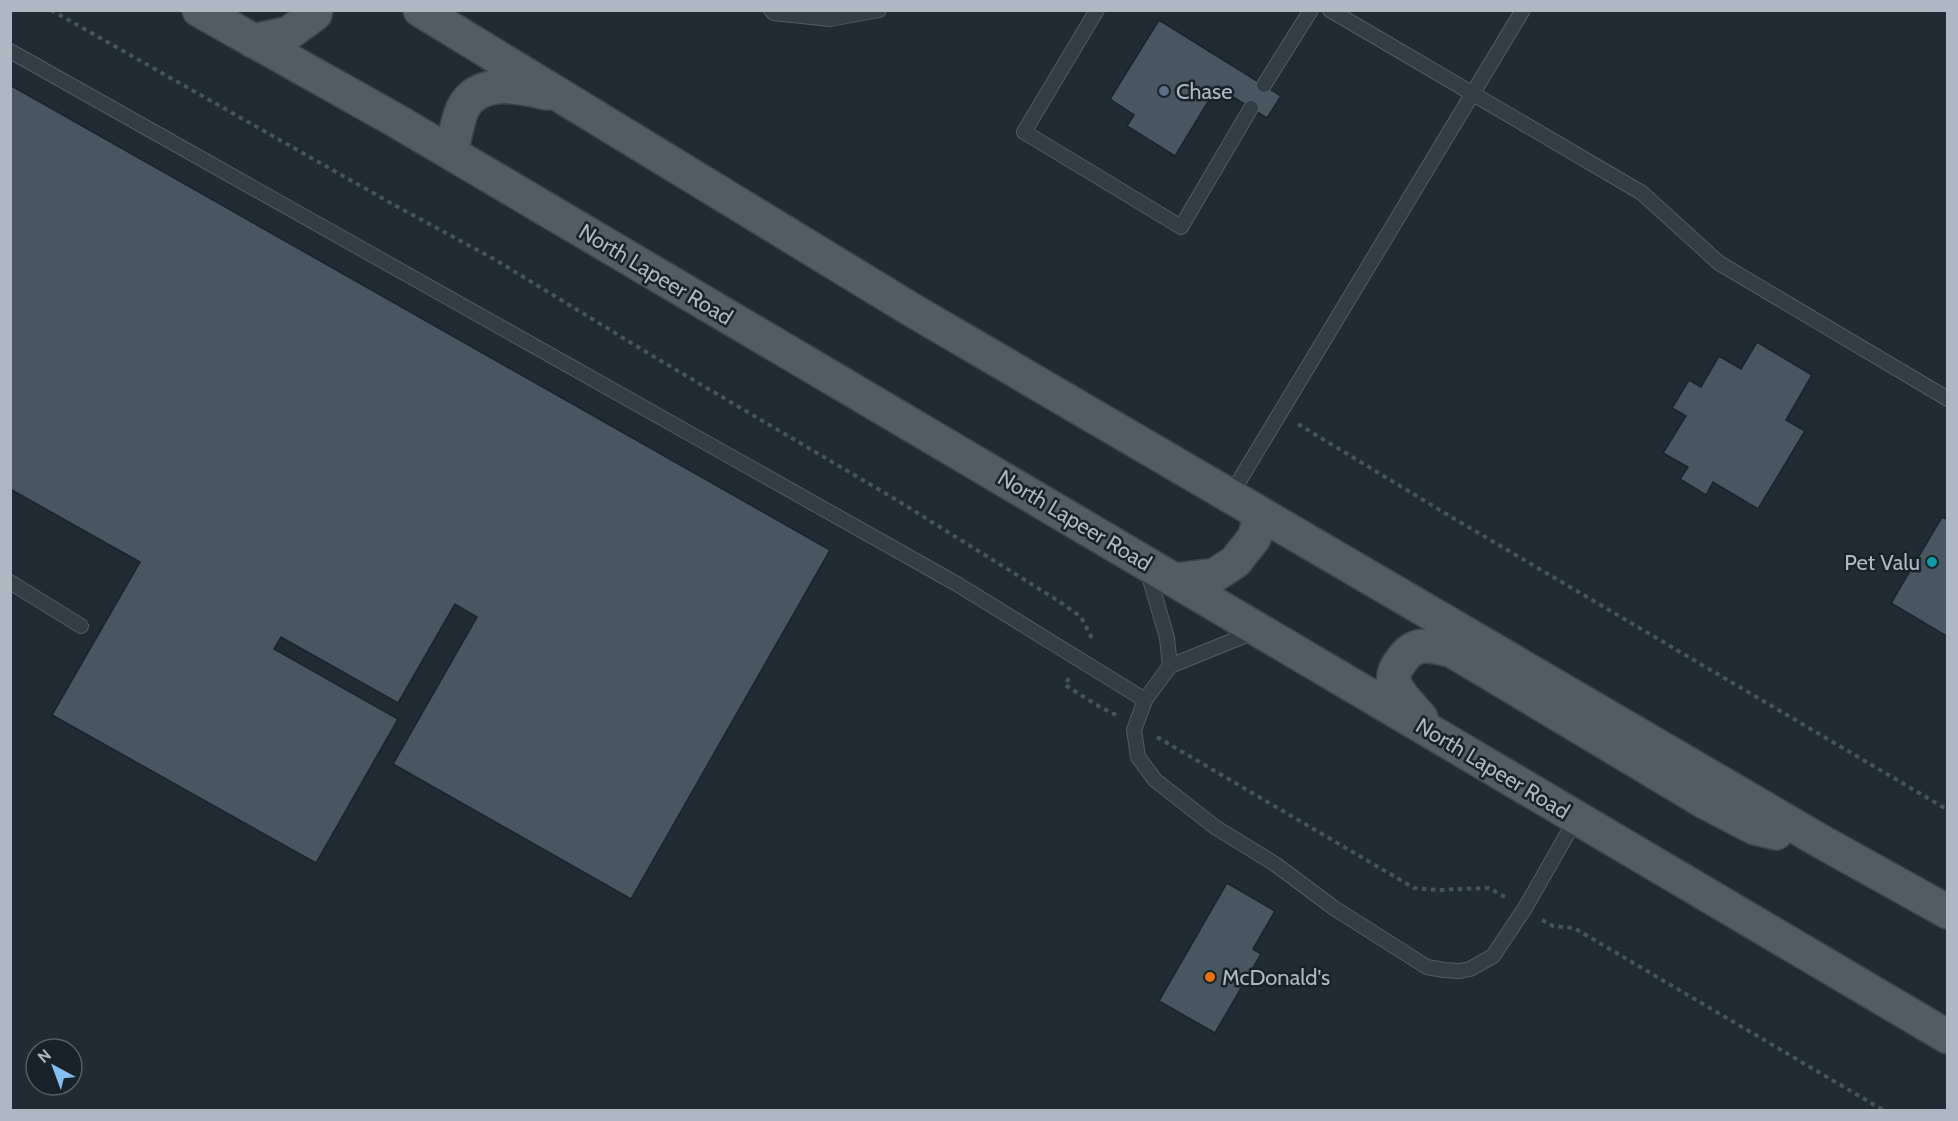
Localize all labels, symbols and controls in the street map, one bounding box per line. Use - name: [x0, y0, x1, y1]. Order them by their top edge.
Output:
- place label: Chase: [1176, 78, 1232, 105]
- marker: Chase: [1157, 84, 1171, 98]
- street label: North Lapeer Road: [574, 218, 737, 331]
- street label: North Lapeer Road: [993, 464, 1156, 577]
- place label: Pet Valu: [1844, 549, 1920, 576]
- marker: Pet Valu: [1925, 555, 1939, 569]
- street label: North Lapeer Road: [1411, 712, 1574, 825]
- place label: McDonald's: [1222, 964, 1330, 991]
- marker: McDonald's: [1203, 970, 1217, 984]
- north arrow: [24, 1037, 84, 1097]
- text: N: [34, 1045, 55, 1067]

